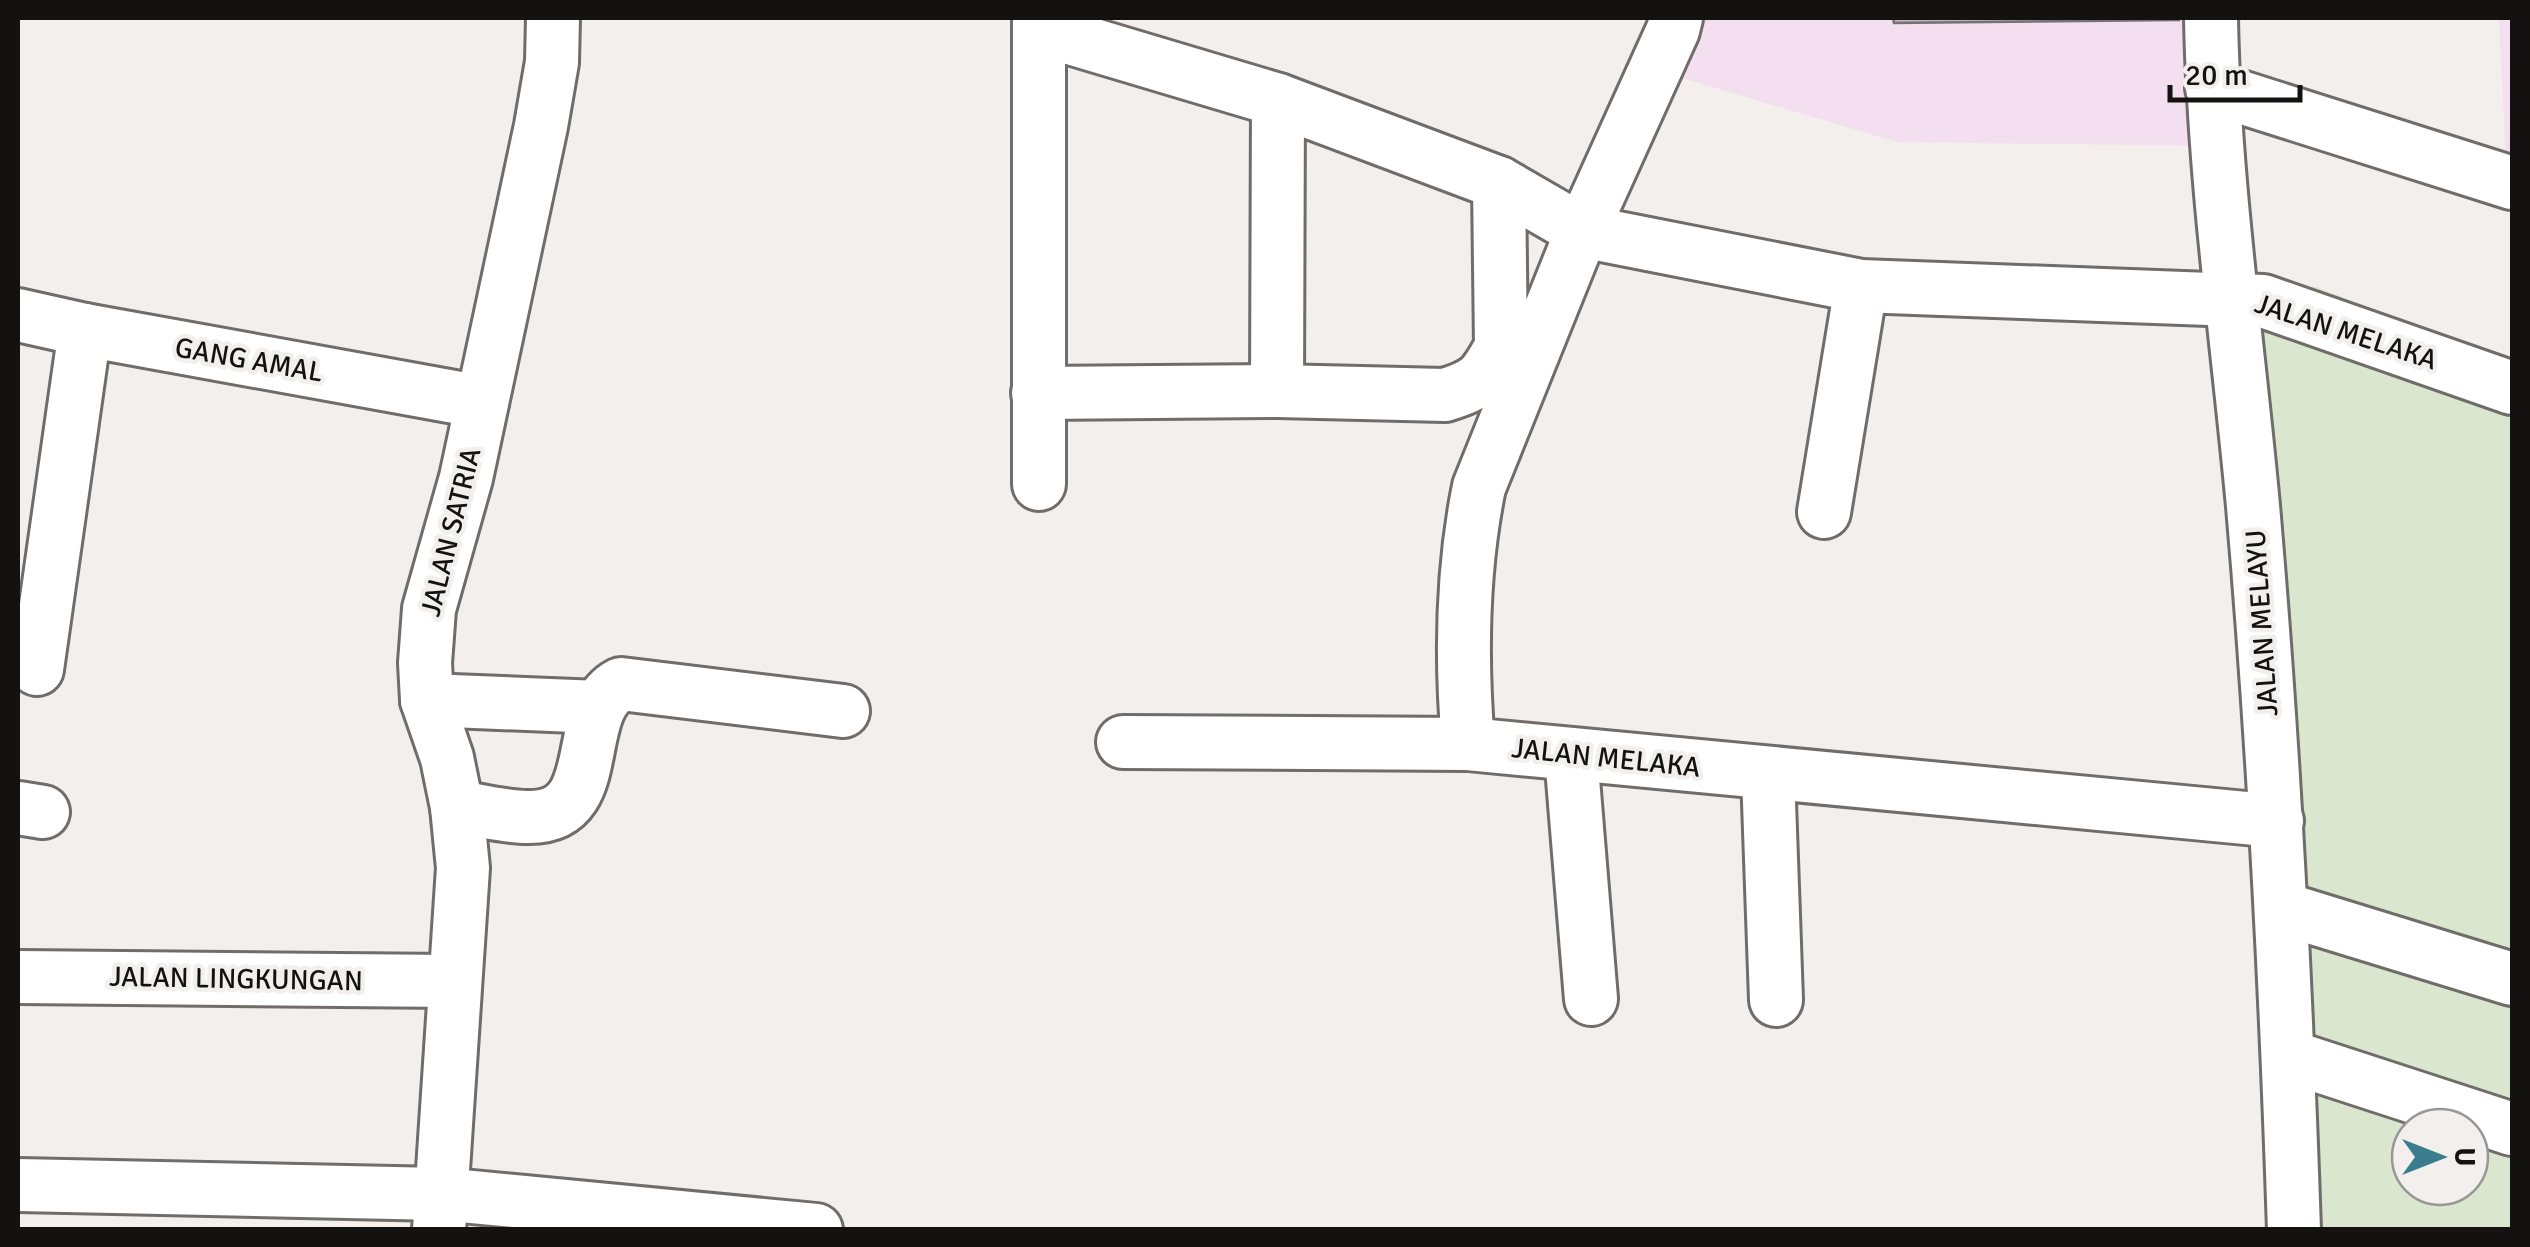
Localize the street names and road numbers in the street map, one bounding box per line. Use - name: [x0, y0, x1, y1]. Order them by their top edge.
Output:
- street label: JALAN MELAKA: [2251, 287, 2441, 377]
- street label: GANG AMAL: [172, 330, 326, 390]
- street label: JALAN SATRIA: [414, 444, 488, 620]
- street label: JALAN MELAYU: [2239, 528, 2285, 718]
- street label: JALAN MELAKA: [1510, 731, 1702, 785]
- street label: JALAN LINGKUNGAN: [109, 960, 363, 998]

